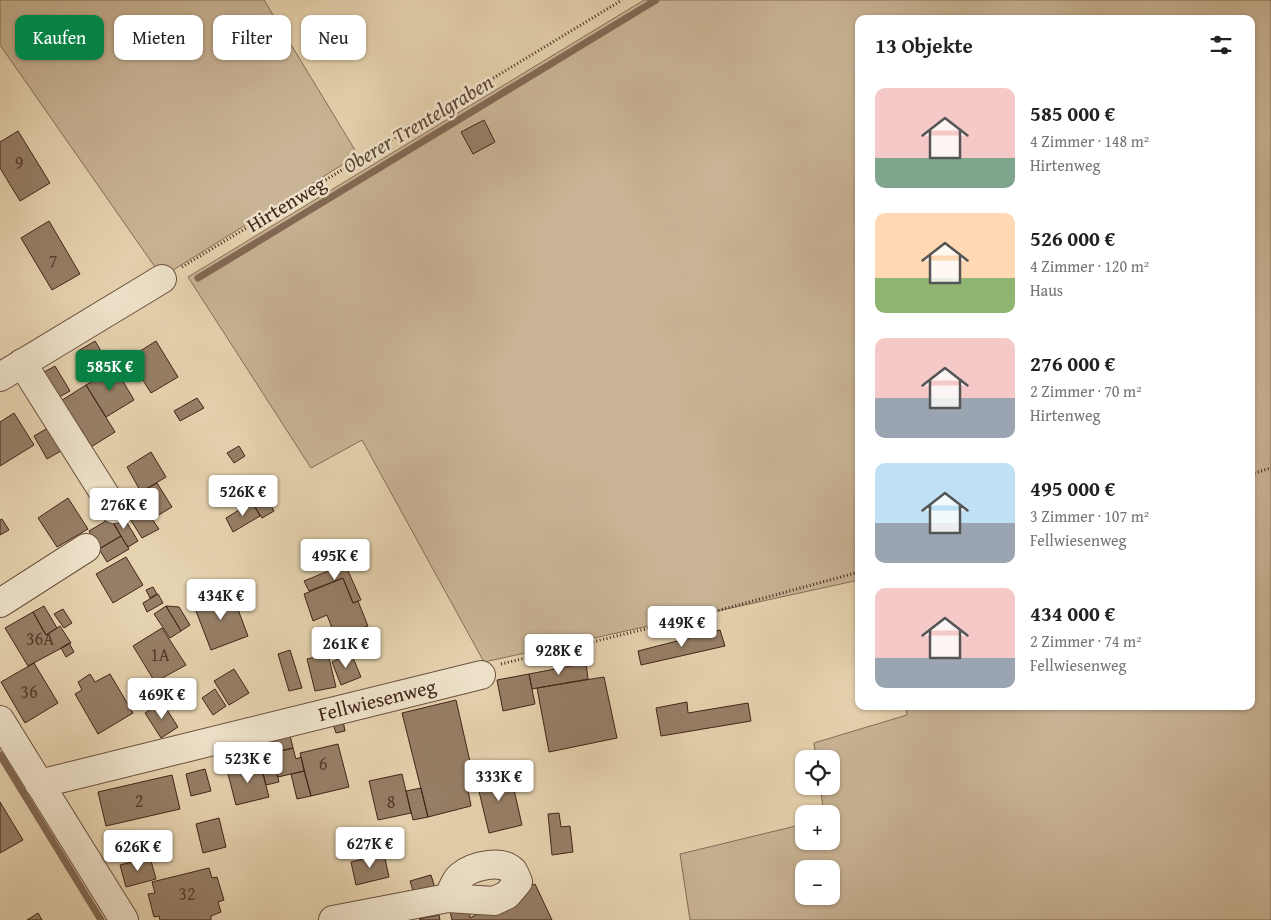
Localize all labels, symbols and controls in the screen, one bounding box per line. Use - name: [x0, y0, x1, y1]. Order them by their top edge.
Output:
- chip: Kaufen: [15, 15, 104, 60]
- chip: Mieten: [114, 15, 203, 60]
- chip: Filter: [213, 15, 291, 60]
- chip: Neu: [301, 15, 366, 60]
- text: 13 Objekte: [875, 30, 973, 61]
- icon: filters: [1207, 31, 1235, 59]
- water label: Oberer Trentelgraben: [336, 66, 499, 181]
- text: 585 000 €: [1030, 98, 1115, 129]
- icon: home: [915, 108, 975, 168]
- text: 4 Zimmer · 148 m²: [1030, 129, 1149, 153]
- house number: 9: [15, 149, 23, 176]
- text: Hirtenweg: [1030, 153, 1100, 177]
- street label: Hirtenweg: [241, 168, 331, 239]
- text: 526 000 €: [1030, 223, 1115, 254]
- icon: home: [915, 233, 975, 293]
- house number: 7: [49, 247, 57, 274]
- text: 4 Zimmer · 120 m²: [1030, 254, 1149, 278]
- text: Haus: [1030, 278, 1063, 302]
- text: 276 000 €: [1030, 348, 1115, 379]
- pin: 585K €: [69, 350, 151, 392]
- text: 585K €: [87, 354, 133, 378]
- icon: home: [915, 358, 975, 418]
- text: 2 Zimmer · 70 m²: [1030, 379, 1142, 403]
- text: Hirtenweg: [1030, 403, 1100, 427]
- text: 495 000 €: [1030, 473, 1115, 504]
- pin: 526K €: [202, 474, 284, 517]
- text: 526K €: [220, 479, 266, 503]
- icon: home: [915, 483, 975, 543]
- pin: 276K €: [83, 488, 165, 530]
- text: 276K €: [101, 492, 147, 516]
- text: 3 Zimmer · 107 m²: [1030, 504, 1149, 528]
- text: Fellwiesenweg: [1030, 528, 1126, 552]
- pin: 495K €: [294, 538, 376, 581]
- text: 495K €: [312, 543, 358, 567]
- pin: 434K €: [180, 578, 262, 621]
- text: 434K €: [198, 583, 244, 607]
- text: 434 000 €: [1030, 598, 1115, 629]
- pin: 449K €: [641, 606, 723, 648]
- icon: home: [915, 608, 975, 668]
- text: 449K €: [659, 610, 705, 634]
- house number: 36A: [26, 625, 54, 652]
- pin: 261K €: [305, 626, 387, 669]
- text: 2 Zimmer · 74 m²: [1030, 629, 1142, 653]
- text: 261K €: [323, 631, 369, 655]
- pin: 928K €: [518, 634, 600, 676]
- text: 928K €: [536, 638, 582, 662]
- house number: 1A: [150, 641, 170, 668]
- text: Fellwiesenweg: [1030, 653, 1126, 677]
- street label: Fellwiesenweg: [315, 671, 439, 728]
- house number: 36: [20, 678, 38, 705]
- pin: 469K €: [121, 678, 203, 720]
- text: 469K €: [139, 682, 185, 706]
- pin: 523K €: [207, 742, 289, 784]
- text: 523K €: [225, 746, 271, 770]
- house number: 6: [319, 750, 327, 777]
- map controls: [795, 750, 840, 905]
- button: locate: [795, 750, 840, 795]
- pin: 333K €: [458, 760, 540, 802]
- text: 333K €: [476, 764, 522, 788]
- house number: 2: [135, 787, 143, 814]
- house number: 8: [387, 788, 395, 815]
- button: +: [795, 805, 840, 850]
- pin: 627K €: [329, 826, 411, 869]
- pin: 626K €: [97, 830, 179, 872]
- text: 627K €: [347, 831, 393, 855]
- text: 626K €: [115, 834, 161, 858]
- button: −: [795, 860, 840, 905]
- house number: 32: [178, 880, 196, 907]

